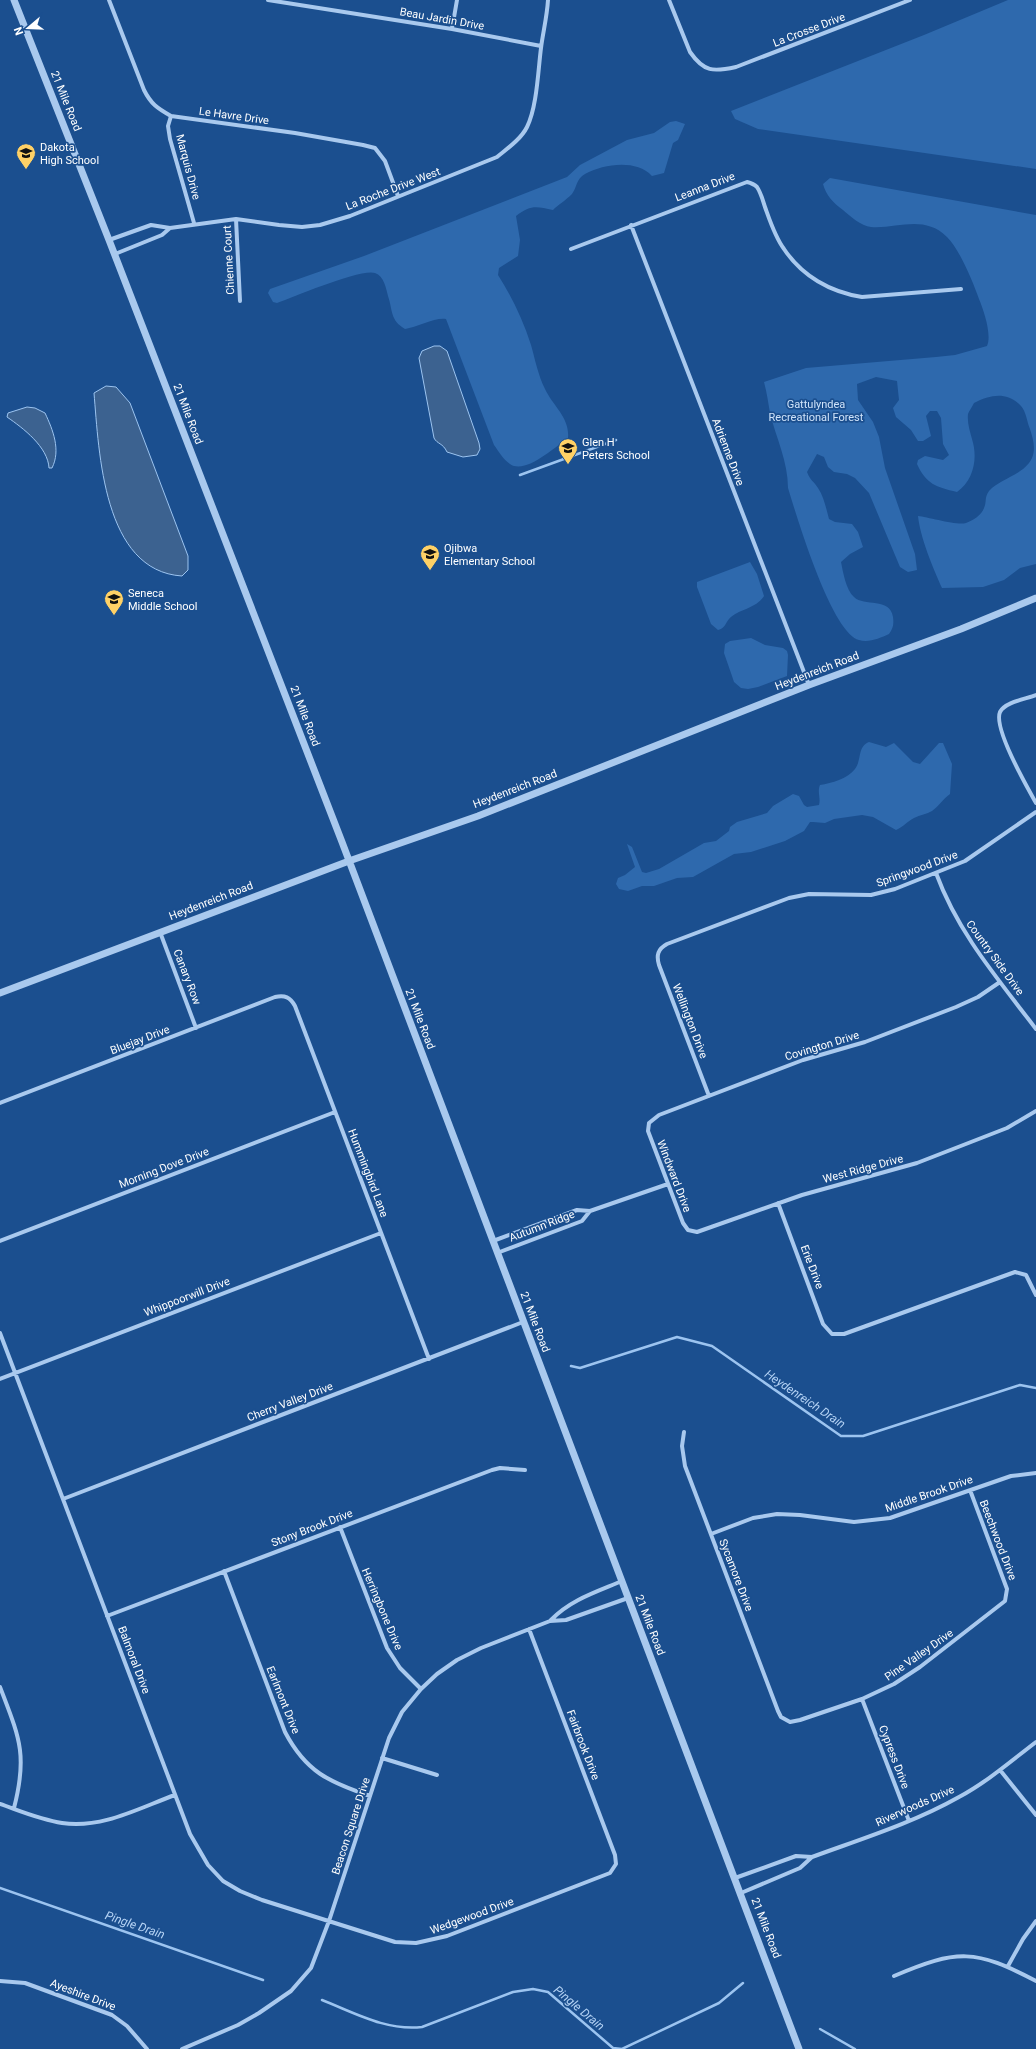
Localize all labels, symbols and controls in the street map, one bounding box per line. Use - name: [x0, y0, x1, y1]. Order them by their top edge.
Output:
- street label: Beau Jardin Drive: [399, 5, 485, 33]
- north arrow: [8, 8, 48, 48]
- street label: La Crosse Drive: [771, 10, 847, 50]
- text: N: [12, 25, 26, 37]
- street label: 21 Mile Road: [48, 69, 84, 133]
- street label: Le Havre Drive: [198, 105, 270, 127]
- street label: Marquis Drive: [173, 133, 203, 201]
- place label: Dakota High School: [40, 141, 99, 167]
- school or university icon: Dakota High School: [15, 142, 37, 170]
- street label: La Roche Drive West: [344, 165, 442, 213]
- street label: Leanna Drive: [673, 170, 737, 204]
- street label: Chienne Court: [221, 225, 237, 295]
- street label: 21 Mile Road: [170, 382, 206, 446]
- park label: Gattulyndea Recreational Forest: [769, 398, 864, 424]
- street label: Adrienne Drive: [709, 417, 747, 488]
- place label: Glen H Peters School: [582, 436, 650, 462]
- school or university icon: Glen H Peters School: [557, 437, 579, 465]
- place label: Ojibwa Elementary School: [444, 542, 535, 568]
- school or university icon: Ojibwa Elementary School: [419, 543, 441, 571]
- place label: Seneca Middle School: [128, 587, 198, 613]
- school or university icon: Seneca Middle School: [103, 588, 125, 616]
- street label: Heydenreich Road: [773, 649, 861, 693]
- street label: 21 Mile Road: [287, 684, 323, 748]
- street label: Heydenreich Road: [471, 767, 559, 811]
- street label: Springwood Drive: [874, 848, 960, 890]
- street label: Heydenreich Road: [167, 879, 255, 923]
- street label: Country Side Drive: [963, 918, 1027, 998]
- street label: Canary Row: [170, 947, 204, 1007]
- street label: Wellington Drive: [670, 982, 710, 1060]
- street label: 21 Mile Road: [402, 987, 438, 1051]
- street label: Bluejay Drive: [108, 1023, 172, 1057]
- street label: Covington Drive: [783, 1028, 861, 1063]
- street label: Hummingbird Lane: [345, 1127, 391, 1219]
- street label: Windward Drive: [654, 1138, 694, 1214]
- street label: Morning Dove Drive: [117, 1145, 211, 1191]
- street label: West Ridge Drive: [821, 1152, 905, 1186]
- street label: Autumn Ridge: [507, 1208, 577, 1244]
- street label: Erie Drive: [798, 1243, 826, 1291]
- street label: Whippoorwill Drive: [142, 1275, 232, 1319]
- street label: 21 Mile Road: [517, 1290, 553, 1354]
- water label: Heydenreich Drain: [762, 1367, 848, 1431]
- street label: Cherry Valley Drive: [245, 1380, 335, 1424]
- street label: Middle Brook Drive: [883, 1473, 975, 1515]
- street label: Beechwood Drive: [977, 1498, 1019, 1582]
- street label: Stony Brook Drive: [269, 1506, 355, 1550]
- street label: Sycamore Drive: [716, 1537, 756, 1613]
- street label: Herringbone Drive: [359, 1566, 405, 1652]
- street label: 21 Mile Road: [632, 1593, 668, 1657]
- street label: Balmoral Drive: [115, 1625, 153, 1696]
- street label: Pine Valley Drive: [882, 1626, 956, 1683]
- street label: Earlmont Drive: [264, 1664, 303, 1736]
- street label: Fairbrook Drive: [564, 1708, 602, 1782]
- street label: Cypress Drive: [876, 1723, 912, 1791]
- street label: Beacon Square Drive: [329, 1776, 373, 1876]
- street label: Riverwoods Drive: [874, 1783, 956, 1829]
- street label: Wedgewood Drive: [428, 1895, 516, 1937]
- street label: 21 Mile Road: [748, 1896, 784, 1960]
- water label: Pingle Drain: [103, 1908, 167, 1942]
- street label: Ayeshire Drive: [48, 1977, 118, 2014]
- water label: Pingle Drain: [551, 1983, 607, 2033]

